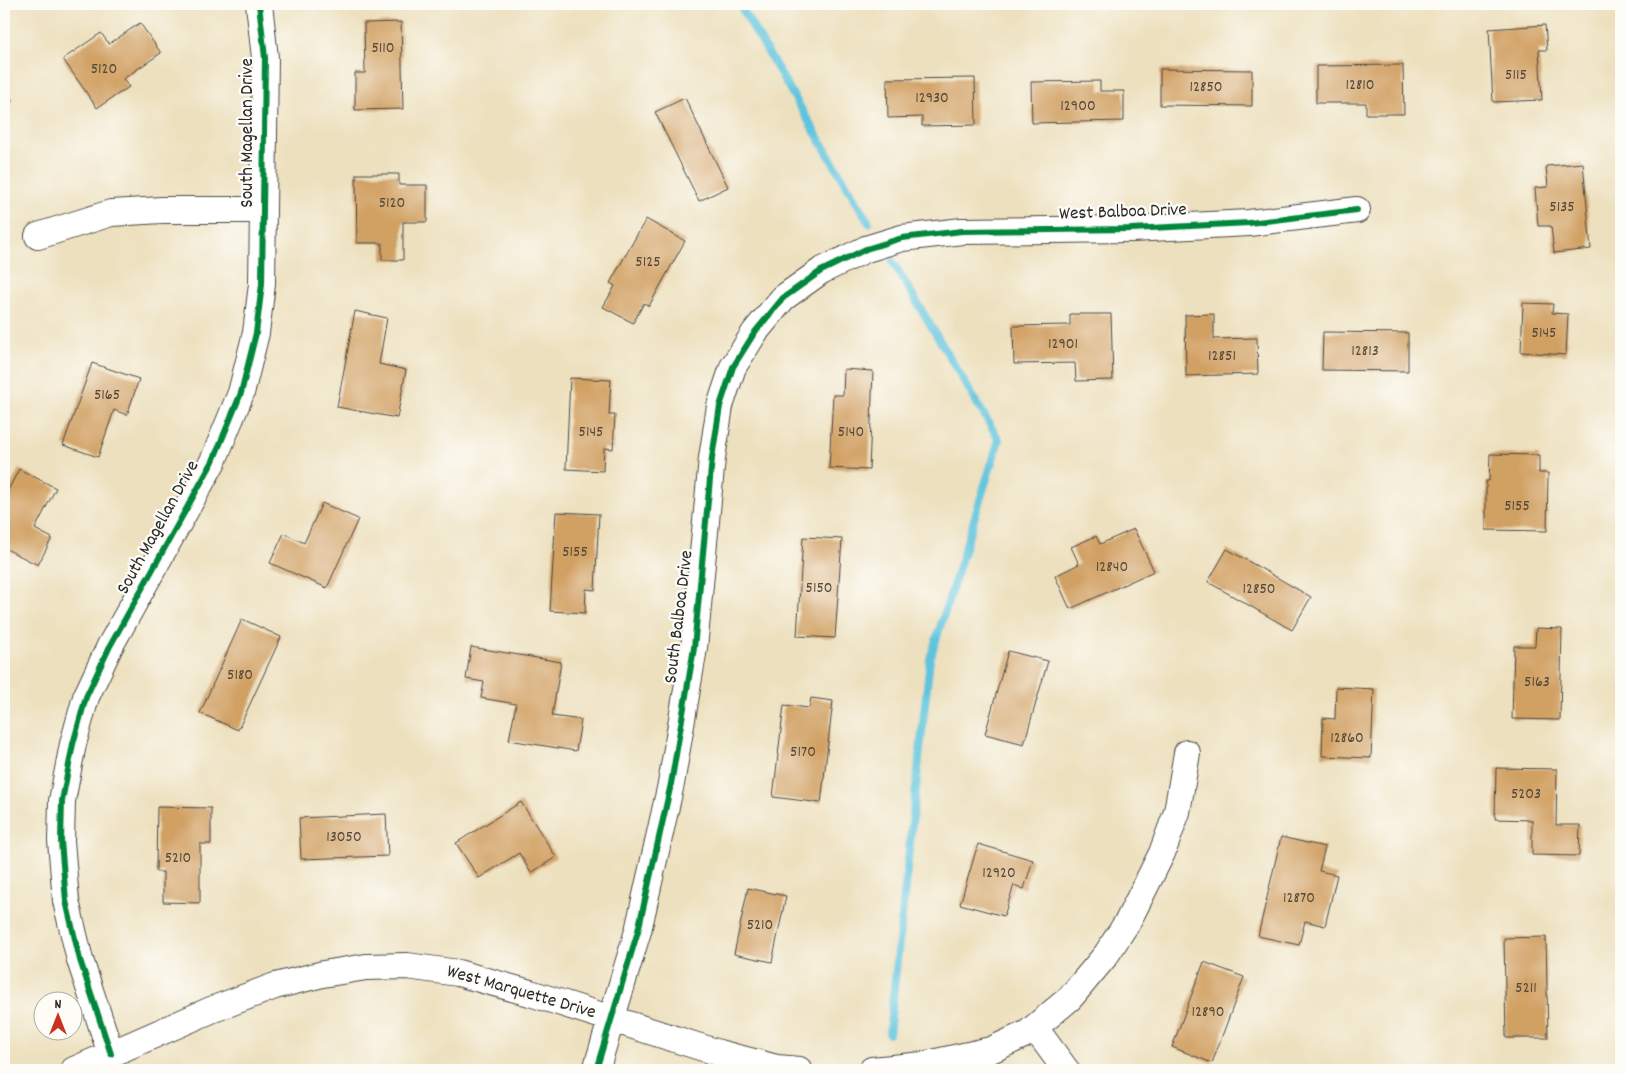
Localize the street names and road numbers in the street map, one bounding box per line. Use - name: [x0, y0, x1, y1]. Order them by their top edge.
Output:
- street label: South Magellan Drive: [235, 58, 262, 208]
- street label: West Balboa Drive: [1059, 197, 1187, 229]
- street label: South Magellan Drive: [111, 456, 207, 600]
- street label: South Balboa Drive: [658, 549, 702, 685]
- street label: West Marquette Drive: [443, 959, 599, 1027]

